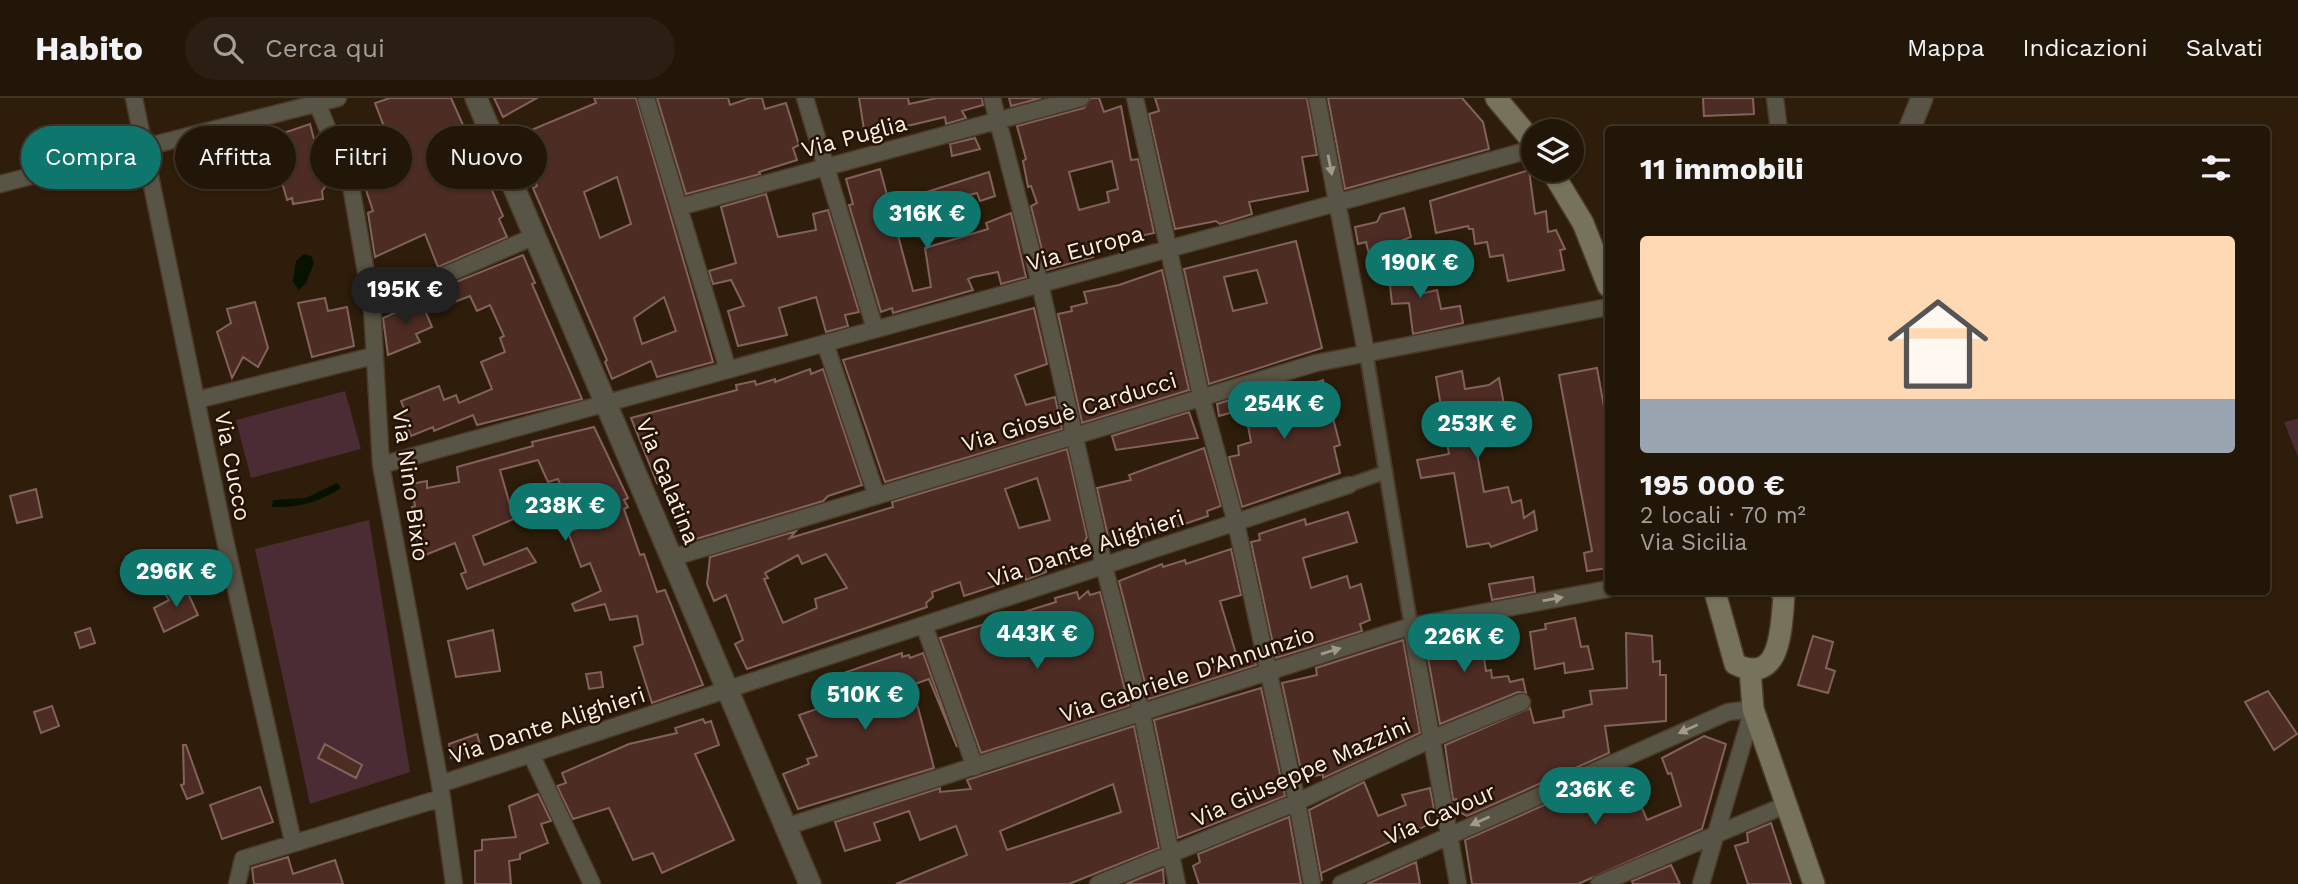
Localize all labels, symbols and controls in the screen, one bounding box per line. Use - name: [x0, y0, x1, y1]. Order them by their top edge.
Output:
- search box: [185, 17, 675, 80]
- text: Habito: [35, 29, 143, 68]
- icon: search: [209, 29, 247, 67]
- text: Cerca qui: [265, 33, 385, 63]
- text: Mappa: [1907, 34, 1985, 62]
- text: Indicazioni: [2023, 34, 2148, 62]
- text: Salvati: [2186, 34, 2263, 62]
- street label: Via Puglia: [798, 109, 910, 163]
- map controls: [1521, 119, 1584, 182]
- button: layers: [1521, 119, 1584, 182]
- chip: Compra: [21, 126, 161, 189]
- chip: Affitta: [175, 126, 296, 189]
- chip: Filtri: [310, 126, 412, 189]
- chip: Nuovo: [426, 126, 547, 189]
- icon: filters: [2197, 149, 2235, 187]
- text: 11 immobili: [1640, 151, 1804, 186]
- one-way arrow: [1325, 154, 1336, 176]
- pin: 316K €: [870, 192, 984, 251]
- text: 316K €: [889, 200, 965, 227]
- street label: Via Europa: [1024, 220, 1147, 277]
- pin: 190K €: [1363, 240, 1477, 300]
- text: 190K €: [1381, 249, 1459, 276]
- pin: 195K €: [348, 268, 462, 327]
- text: 195K €: [367, 276, 443, 303]
- icon: home: [1875, 281, 2001, 407]
- street label: Via Giosuè Carducci: [958, 367, 1180, 458]
- pin: 254K €: [1227, 382, 1341, 441]
- text: 254K €: [1244, 390, 1324, 417]
- pin: 253K €: [1420, 402, 1534, 461]
- street label: Via Nino Bixio: [386, 407, 435, 563]
- street label: Via Cucco: [209, 409, 256, 523]
- text: 253K €: [1437, 410, 1517, 437]
- street label: Via Galatina: [630, 414, 705, 548]
- text: 195 000 €: [1640, 467, 1785, 502]
- pin: 238K €: [508, 484, 622, 543]
- text: 238K €: [525, 492, 605, 519]
- text: 2 locali · 70 m²: [1640, 502, 1806, 529]
- street label: Via Dante Alighieri: [985, 504, 1188, 593]
- text: Via Sicilia: [1640, 529, 1747, 556]
- pin: 296K €: [119, 550, 233, 609]
- text: 296K €: [136, 558, 216, 585]
- one-way arrow: [1542, 594, 1564, 605]
- pin: 443K €: [980, 612, 1094, 671]
- pin: 226K €: [1407, 614, 1521, 674]
- text: 443K €: [996, 620, 1078, 647]
- street label: Via Gabriele D'Annunzio: [1056, 620, 1318, 728]
- text: 226K €: [1424, 623, 1504, 650]
- one-way arrow: [1321, 645, 1342, 655]
- pin: 510K €: [808, 672, 922, 732]
- street label: Via Dante Alighieri: [446, 681, 649, 770]
- text: 510K €: [827, 681, 903, 708]
- street label: Via Giuseppe Mazzini: [1187, 712, 1415, 833]
- one-way arrow: [1678, 724, 1699, 735]
- pin: 236K €: [1538, 768, 1652, 827]
- text: 236K €: [1555, 776, 1635, 803]
- street label: Via Cavour: [1380, 778, 1500, 851]
- one-way arrow: [1470, 815, 1490, 827]

